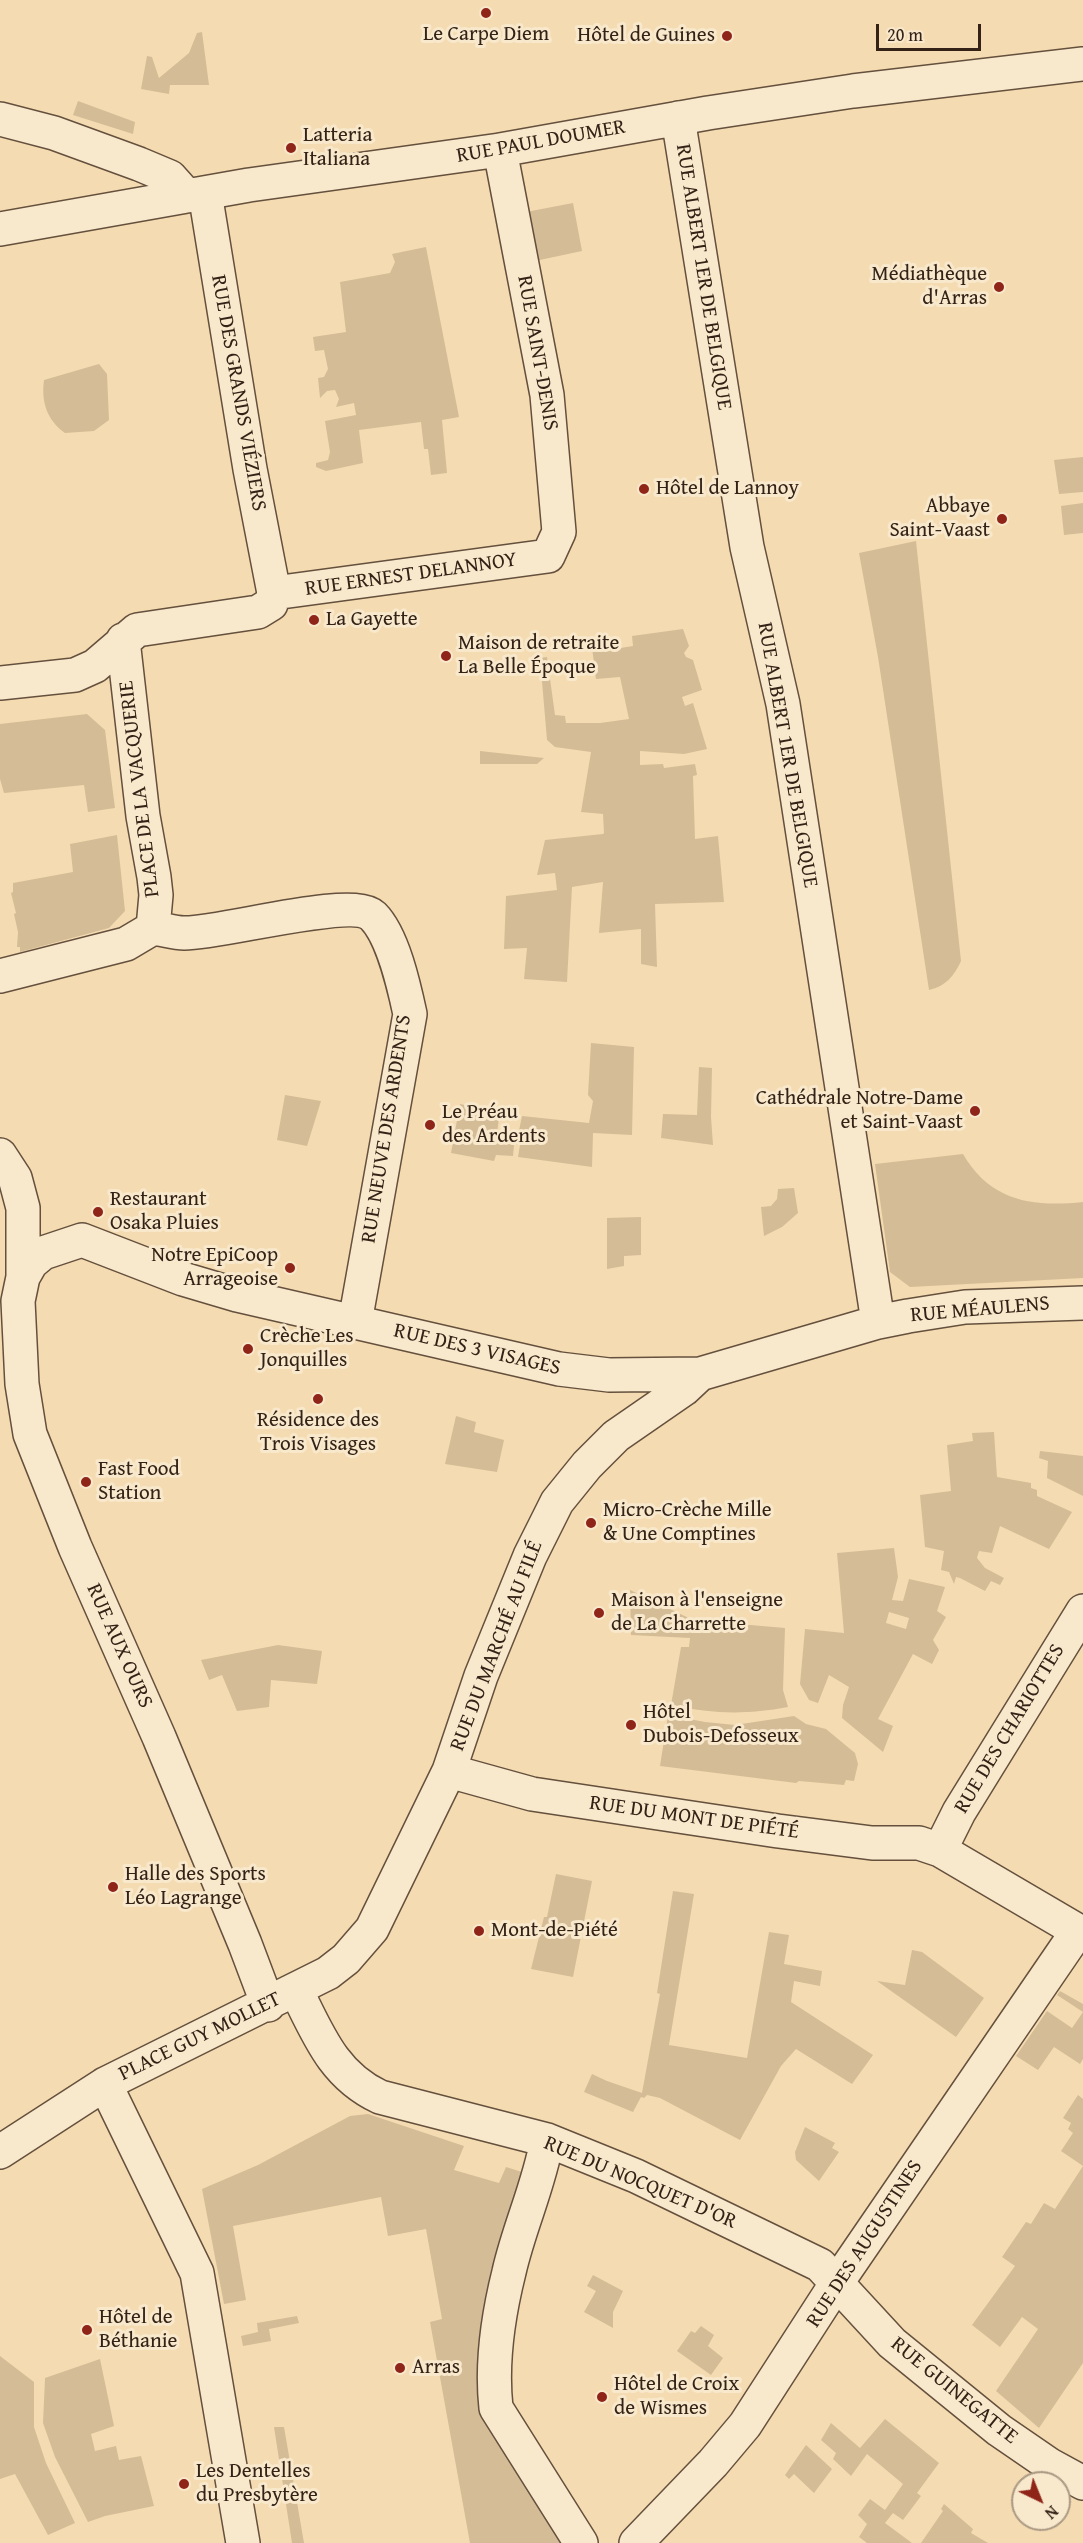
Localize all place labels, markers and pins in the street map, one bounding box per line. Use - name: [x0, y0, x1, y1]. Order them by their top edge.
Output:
- marker: Le Carpe Diem: [479, 6, 493, 20]
- place label: Le Carpe Diem: [423, 22, 549, 48]
- place label: Hôtel de Guines: [577, 23, 715, 49]
- marker: Hôtel de Guines: [720, 29, 734, 43]
- place label: Latteria Italiana: [303, 123, 372, 173]
- marker: Latteria Italiana: [284, 141, 298, 155]
- place label: Médiathèque d'Arras: [872, 262, 987, 312]
- marker: Médiathèque d'Arras: [992, 280, 1006, 294]
- place label: Hôtel de Lannoy: [656, 476, 799, 502]
- marker: Hôtel de Lannoy: [637, 482, 651, 496]
- place label: Abbaye Saint-Vaast: [889, 494, 990, 544]
- marker: Abbaye Saint-Vaast: [995, 512, 1009, 526]
- place label: La Gayette: [326, 607, 418, 633]
- marker: La Gayette: [307, 613, 321, 627]
- place label: Maison de retraite La Belle Époque: [458, 631, 619, 681]
- marker: Maison de retraite La Belle Époque: [439, 649, 453, 663]
- place label: Cathédrale Notre-Dame et Saint-Vaast: [756, 1086, 963, 1136]
- place label: Le Préau des Ardents: [442, 1100, 546, 1150]
- marker: Cathédrale Notre-Dame et Saint-Vaast: [968, 1104, 982, 1118]
- marker: Le Préau des Ardents: [423, 1118, 437, 1132]
- place label: Restaurant Osaka Pluies: [110, 1187, 219, 1237]
- marker: Restaurant Osaka Pluies: [91, 1205, 105, 1219]
- place label: Notre EpiCoop Arrageoise: [151, 1243, 278, 1293]
- marker: Notre EpiCoop Arrageoise: [283, 1261, 297, 1275]
- place label: Crèche Les Jonquilles: [260, 1324, 354, 1374]
- marker: Crèche Les Jonquilles: [241, 1342, 255, 1356]
- marker: Résidence des Trois Visages: [311, 1392, 325, 1406]
- place label: Résidence des Trois Visages: [257, 1408, 379, 1458]
- place label: Fast Food Station: [98, 1457, 180, 1507]
- marker: Fast Food Station: [79, 1475, 93, 1489]
- place label: Micro-Crèche Mille & Une Comptines: [603, 1498, 772, 1548]
- marker: Micro-Crèche Mille & Une Comptines: [584, 1516, 598, 1530]
- place label: Maison à l'enseigne de La Charrette: [611, 1588, 783, 1638]
- marker: Maison à l'enseigne de La Charrette: [592, 1606, 606, 1620]
- place label: Hôtel Dubois-Defosseux: [643, 1700, 799, 1750]
- marker: Hôtel Dubois-Defosseux: [624, 1718, 638, 1732]
- place label: Halle des Sports Léo Lagrange: [125, 1862, 266, 1912]
- marker: Halle des Sports Léo Lagrange: [106, 1880, 120, 1894]
- place label: Mont-de-Piété: [491, 1918, 618, 1944]
- marker: Mont-de-Piété: [472, 1924, 486, 1938]
- place label: Hôtel de Béthanie: [99, 2305, 177, 2355]
- marker: Hôtel de Béthanie: [80, 2323, 94, 2337]
- place label: Arras: [412, 2355, 460, 2381]
- marker: Arras: [393, 2361, 407, 2375]
- place label: Hôtel de Croix de Wismes: [614, 2372, 739, 2422]
- marker: Hôtel de Croix de Wismes: [595, 2390, 609, 2404]
- place label: Les Dentelles du Presbytère: [196, 2459, 318, 2509]
- marker: Les Dentelles du Presbytère: [177, 2477, 191, 2491]

